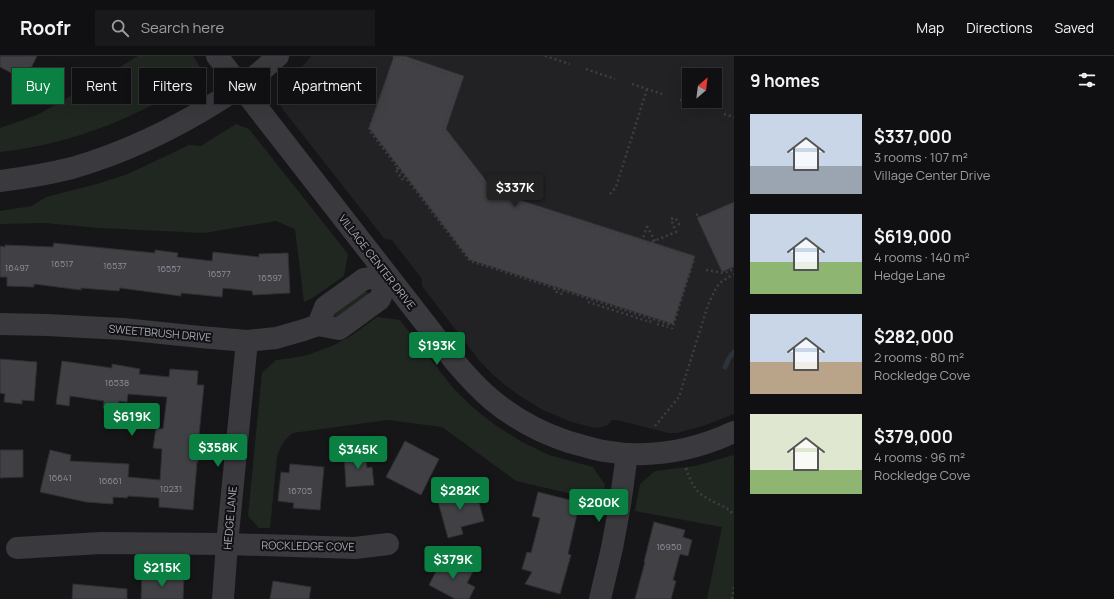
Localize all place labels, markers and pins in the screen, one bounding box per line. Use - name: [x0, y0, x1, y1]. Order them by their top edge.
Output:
- pin: $337K: [487, 174, 543, 208]
- pin: $193K: [409, 332, 465, 366]
- pin: $619K: [104, 403, 160, 437]
- pin: $358K: [190, 434, 246, 468]
- pin: $345K: [330, 436, 386, 470]
- pin: $282K: [432, 477, 488, 511]
- pin: $200K: [571, 489, 627, 523]
- pin: $379K: [425, 546, 481, 580]
- pin: $215K: [134, 554, 190, 588]

